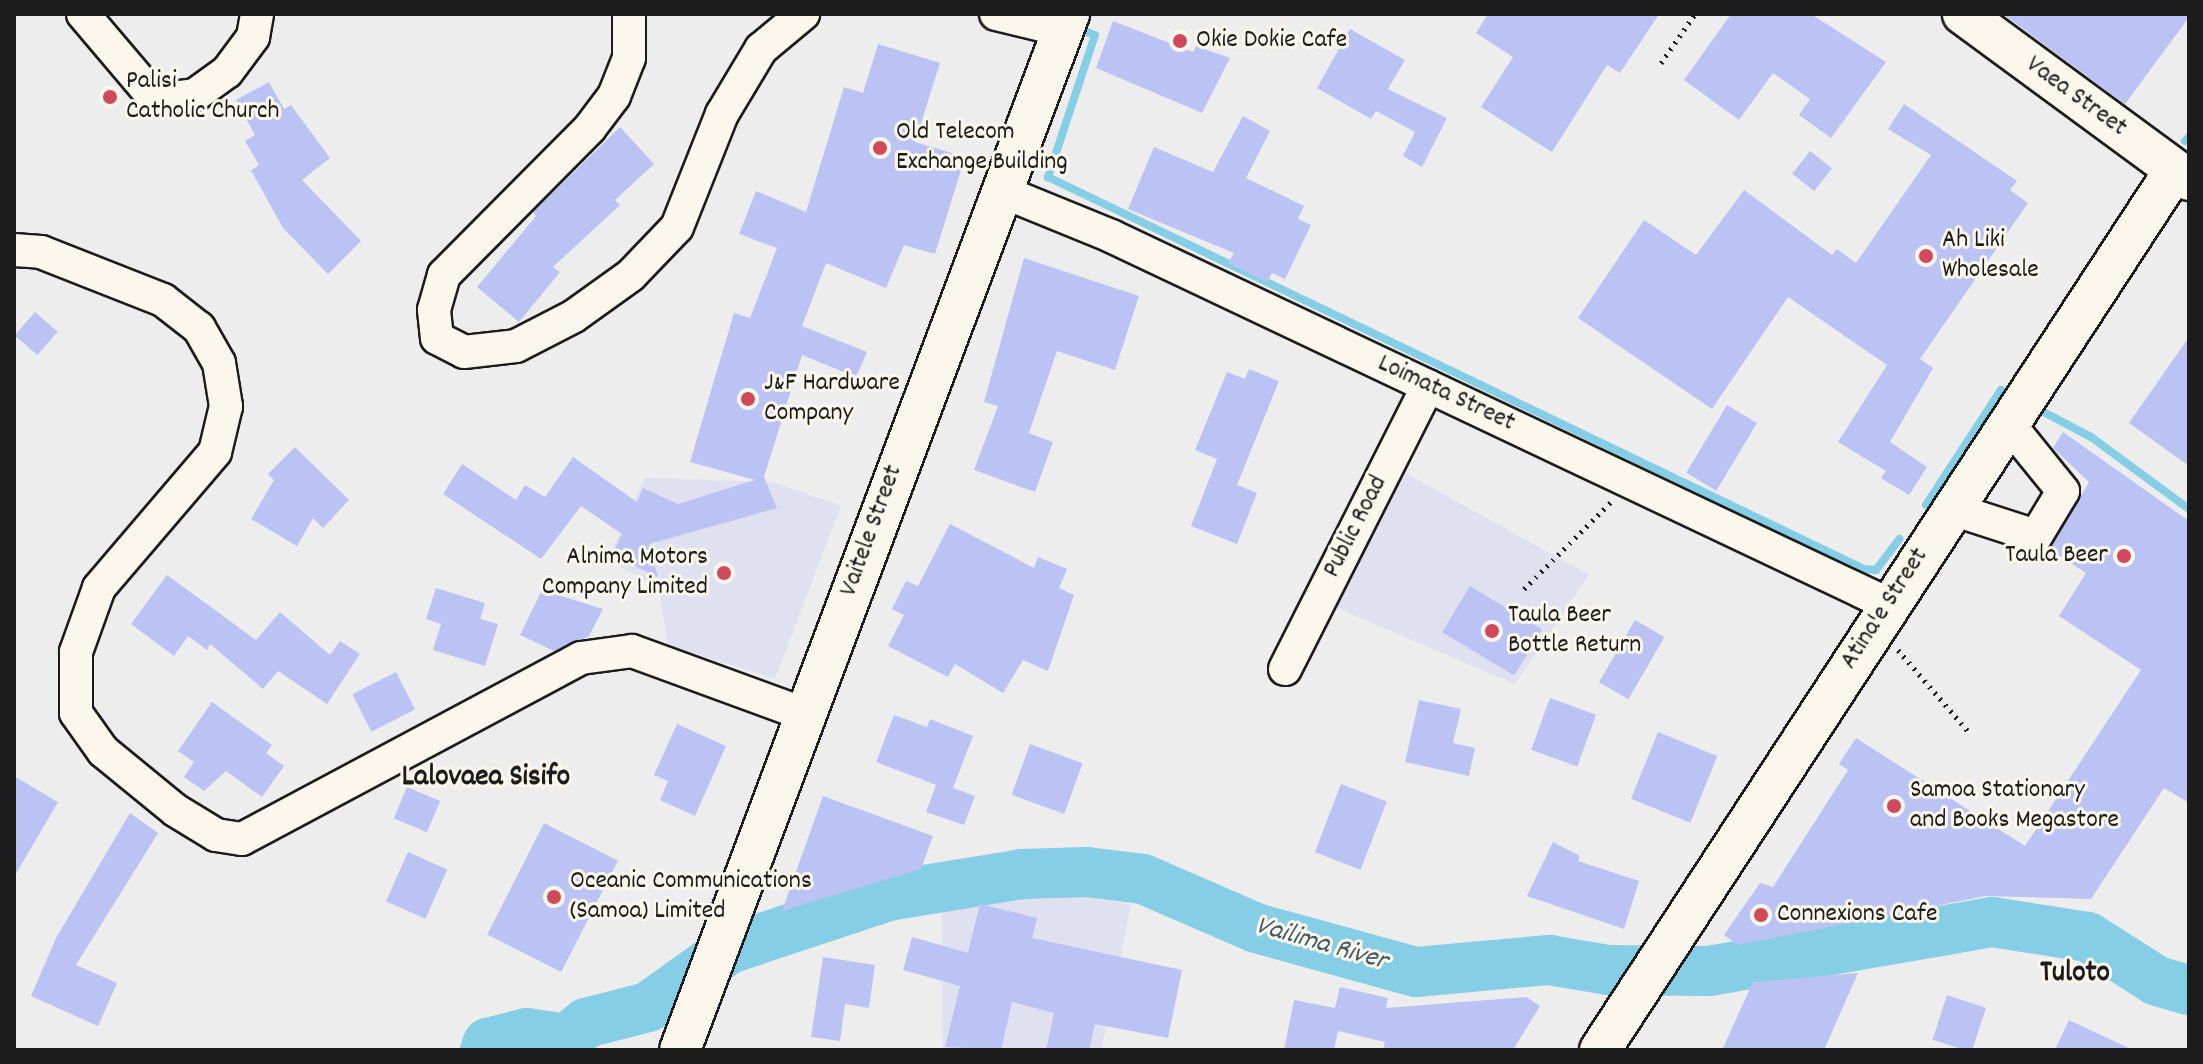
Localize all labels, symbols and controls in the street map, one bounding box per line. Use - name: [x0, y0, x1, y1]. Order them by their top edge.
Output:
- place label: Okie Dokie Cafe: [1196, 25, 1347, 57]
- marker: Okie Dokie Cafe: [1171, 32, 1189, 50]
- street label: Vaea Street: [2019, 50, 2133, 144]
- place label: Palisi Catholic Church: [126, 66, 279, 128]
- marker: Palisi Catholic Church: [101, 88, 119, 106]
- place label: Old Telecom Exchange Building: [896, 117, 1068, 178]
- marker: Old Telecom Exchange Building: [871, 139, 889, 157]
- place label: Ah Liki Wholesale: [1942, 225, 2039, 286]
- marker: Ah Liki Wholesale: [1917, 247, 1935, 265]
- street label: Loimata Street: [1372, 349, 1520, 439]
- place label: J&F Hardware Company: [764, 368, 900, 430]
- marker: J&F Hardware Company: [739, 390, 757, 408]
- street label: Vaitele Street: [834, 461, 910, 601]
- street label: Public Road: [1317, 471, 1395, 583]
- place label: Taula Beer: [2005, 540, 2108, 572]
- place label: Alnima Motors Company Limited: [542, 542, 708, 604]
- street label: Atina'e Street: [1834, 542, 1936, 676]
- marker: Taula Beer: [2115, 547, 2133, 565]
- marker: Alnima Motors Company Limited: [715, 564, 733, 582]
- place label: Taula Beer Bottle Return: [1508, 600, 1641, 662]
- marker: Taula Beer Bottle Return: [1483, 622, 1501, 640]
- district label: Lalovaea Sisifo: [402, 761, 570, 797]
- place label: Samoa Stationary and Books Megastore: [1910, 775, 2119, 836]
- marker: Samoa Stationary and Books Megastore: [1885, 797, 1903, 815]
- place label: Oceanic Communications (Samoa) Limited: [570, 866, 812, 928]
- marker: Oceanic Communications (Samoa) Limited: [545, 888, 563, 906]
- place label: Connexions Cafe: [1777, 899, 1937, 931]
- marker: Connexions Cafe: [1752, 906, 1770, 924]
- water label: Vailima River: [1251, 910, 1391, 980]
- district label: Tuloto: [2040, 957, 2110, 993]

